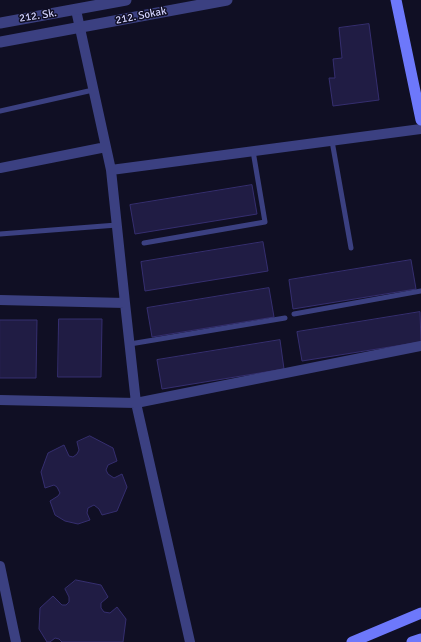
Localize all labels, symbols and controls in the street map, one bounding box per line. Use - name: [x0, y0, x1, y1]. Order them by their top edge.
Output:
- street label: 212. Sokak: [114, 5, 168, 27]
- street label: 212. Sk.: [18, 7, 58, 25]

